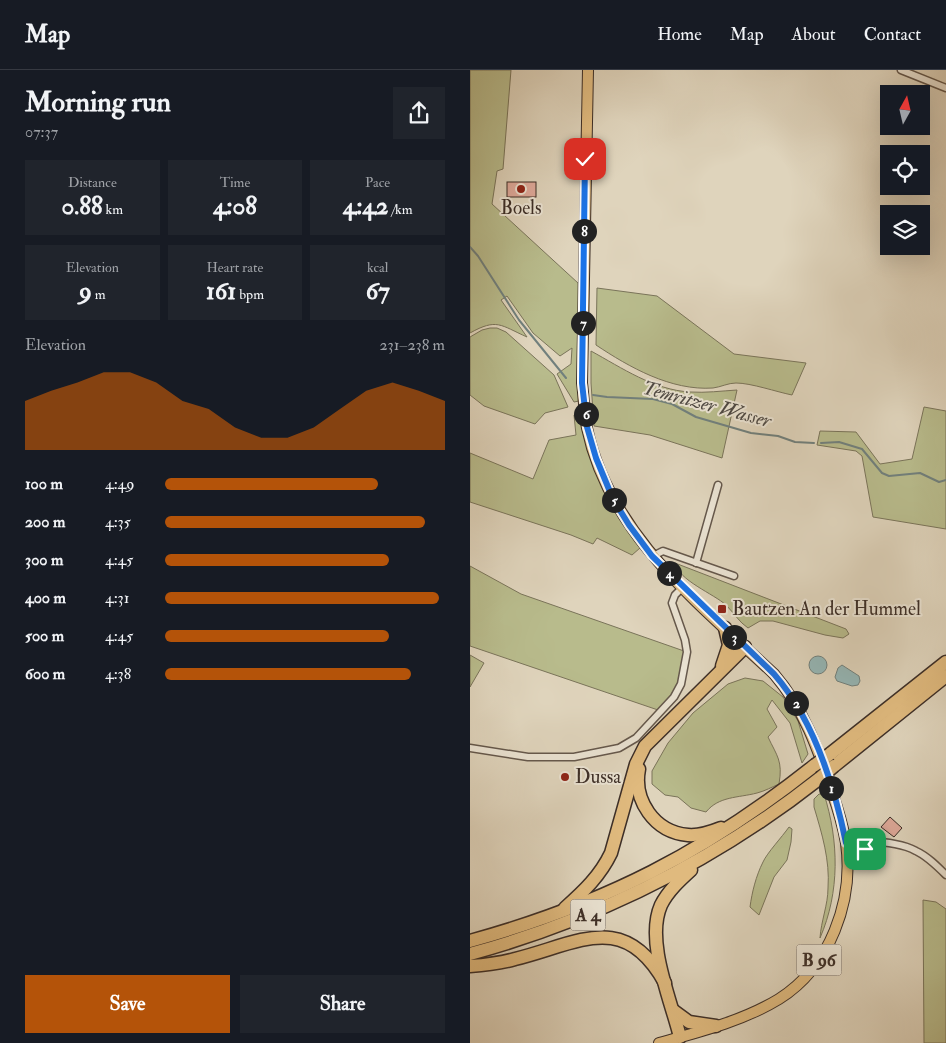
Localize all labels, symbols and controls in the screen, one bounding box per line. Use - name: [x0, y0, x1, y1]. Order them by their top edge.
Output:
- text: Map: [25, 19, 70, 50]
- text: Home: [657, 23, 702, 46]
- text: Map: [730, 23, 764, 46]
- text: About: [792, 23, 836, 46]
- text: Contact: [864, 23, 921, 46]
- text: Morning run: [25, 85, 171, 120]
- north arrow: [880, 85, 930, 135]
- map controls: [880, 85, 930, 255]
- button: share: [393, 87, 445, 139]
- text: 07:37: [25, 122, 58, 142]
- pin: [564, 138, 606, 180]
- icon: check: [571, 145, 599, 173]
- button: locate: [880, 145, 930, 195]
- text: Distance: [68, 174, 117, 191]
- text: Time: [220, 174, 250, 191]
- text: Pace: [365, 174, 390, 191]
- marker: Boels: [515, 183, 527, 195]
- text: 0.88: [62, 191, 103, 222]
- text: 4:08: [213, 191, 257, 222]
- text: 4:42: [343, 191, 389, 222]
- place label: Boels: [501, 196, 541, 220]
- text: km: [103, 201, 123, 218]
- text: /km: [389, 201, 413, 218]
- button: layers: [880, 205, 930, 255]
- pin: 8: [572, 218, 596, 244]
- text: 8: [581, 223, 588, 240]
- text: Elevation: [66, 259, 119, 276]
- text: Heart rate: [206, 259, 263, 276]
- text: kcal: [367, 259, 388, 276]
- text: 9: [79, 276, 92, 307]
- text: 161: [206, 276, 236, 307]
- text: 67: [366, 276, 390, 307]
- text: m: [92, 286, 106, 303]
- text: bpm: [236, 286, 264, 303]
- pin: 7: [570, 310, 596, 336]
- text: 7: [580, 315, 587, 332]
- text: Elevation: [25, 335, 86, 355]
- text: 231–238 m: [379, 335, 445, 355]
- water label: Temritzer Wasser: [640, 375, 775, 434]
- pin: 6: [574, 402, 598, 426]
- text: 6: [583, 406, 590, 423]
- text: 100 m: [25, 474, 63, 494]
- text: 4:49: [105, 474, 134, 494]
- pin: 5: [602, 488, 626, 512]
- text: 5: [611, 492, 618, 509]
- text: 200 m: [25, 512, 65, 532]
- text: 4:35: [105, 512, 131, 532]
- text: 300 m: [25, 550, 63, 570]
- text: 4:45: [105, 550, 133, 570]
- pin: 4: [656, 560, 682, 586]
- text: 4: [666, 565, 673, 582]
- text: 400 m: [25, 588, 66, 608]
- text: 4:31: [105, 588, 129, 608]
- place label: Bautzen An der Hummel: [732, 597, 921, 621]
- marker: Bautzen An der Hummel: [716, 603, 728, 615]
- pin: 3: [722, 624, 746, 650]
- text: 500 m: [25, 626, 64, 646]
- text: 4:45: [105, 626, 133, 646]
- text: 3: [732, 629, 737, 646]
- text: 600 m: [25, 664, 65, 684]
- text: 4:38: [105, 664, 131, 684]
- pin: 2: [784, 690, 808, 716]
- text: 2: [793, 695, 800, 712]
- place label: Dussa: [575, 765, 621, 789]
- marker: Dussa: [559, 771, 571, 783]
- pin: 1: [818, 776, 844, 800]
- text: 1: [829, 780, 834, 797]
- pin: [844, 828, 886, 870]
- icon: arrive: [851, 835, 879, 863]
- road number: A 4: [570, 900, 606, 930]
- road number: B 96: [796, 944, 842, 976]
- button: Save: [25, 975, 230, 1033]
- button: Share: [240, 975, 445, 1033]

